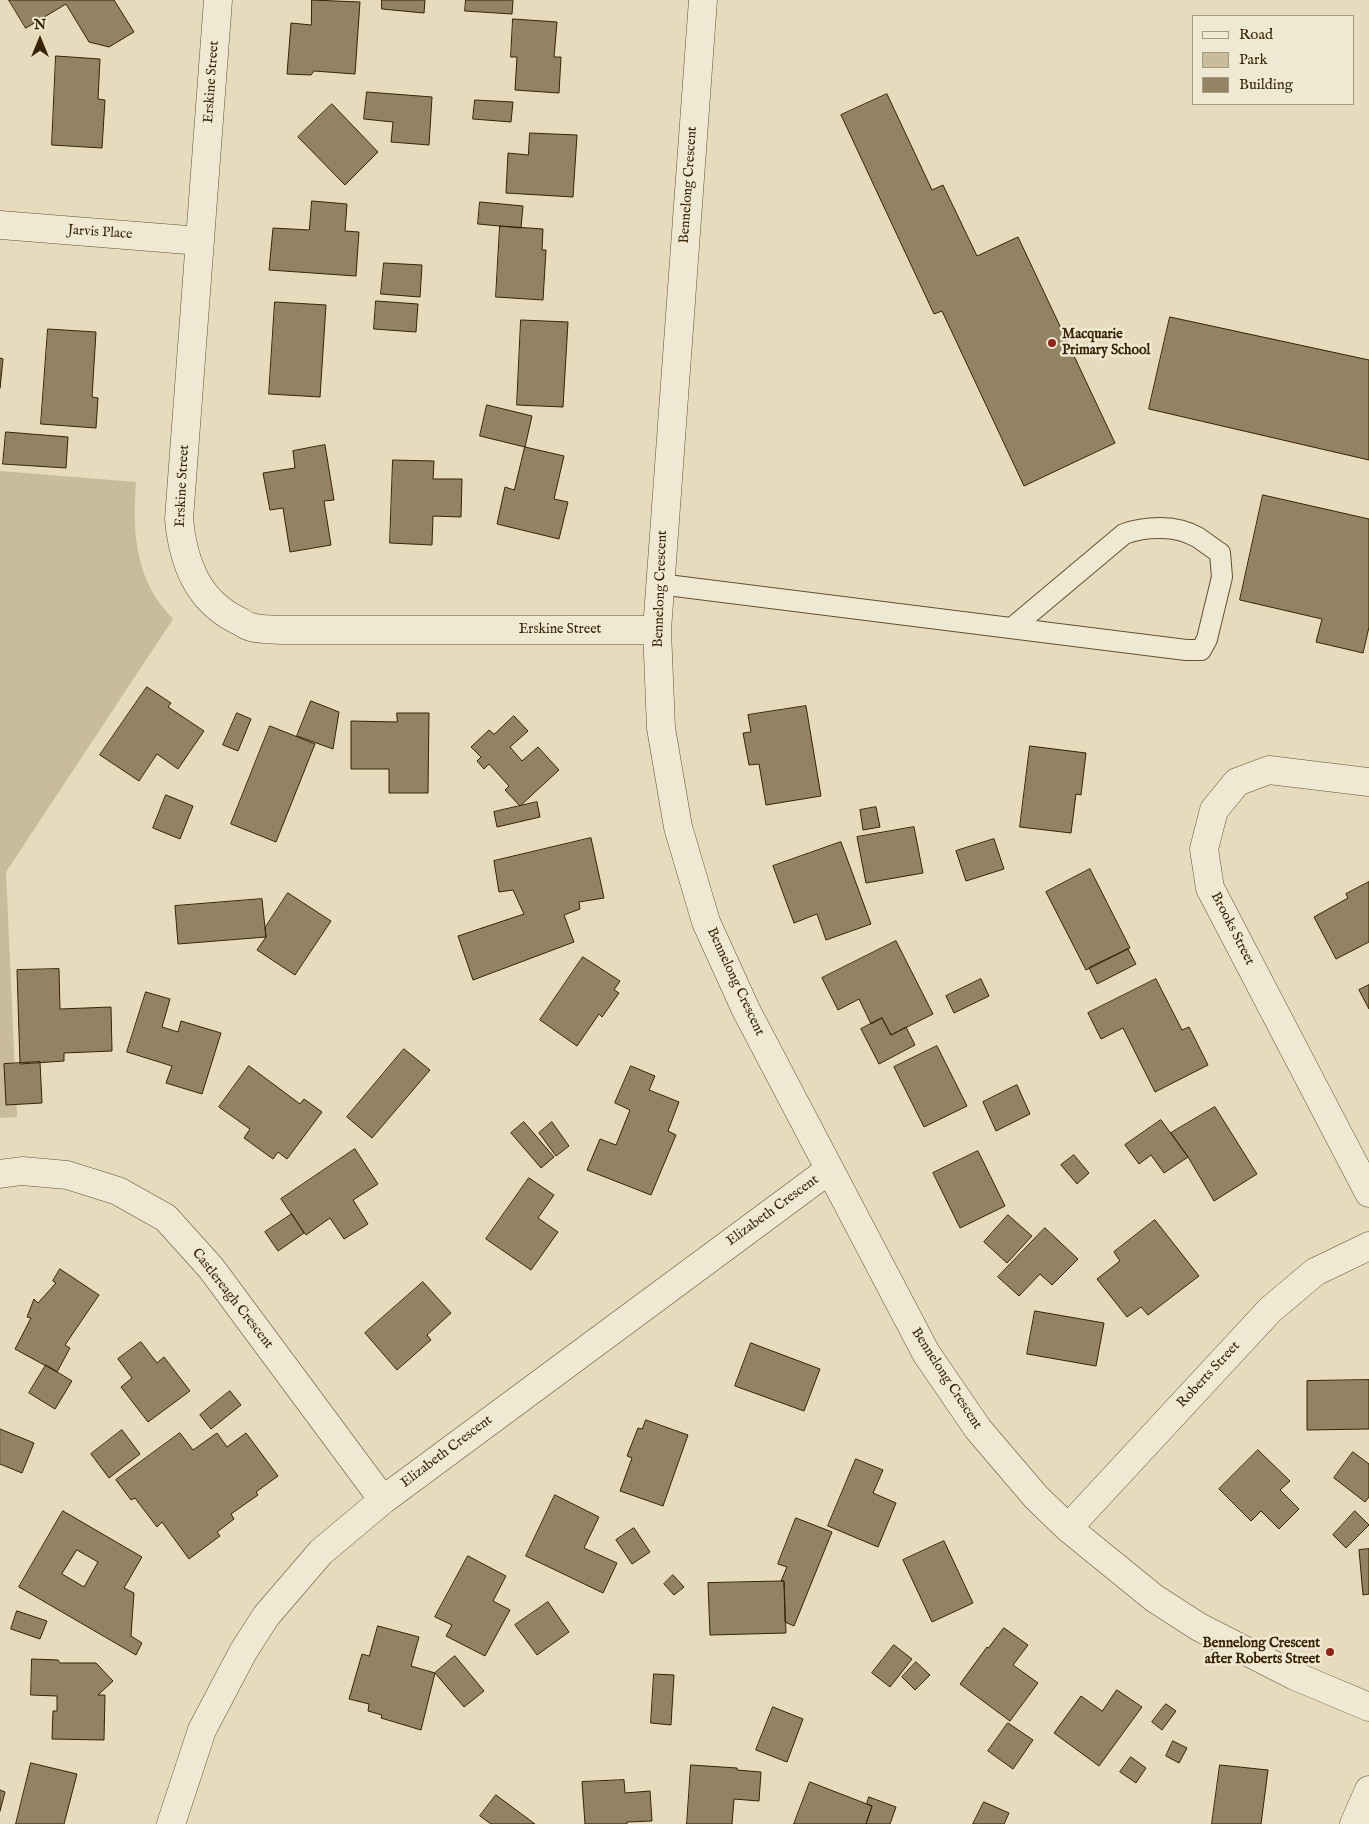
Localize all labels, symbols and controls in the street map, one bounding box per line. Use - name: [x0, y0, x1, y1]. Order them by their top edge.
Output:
- north arrow: [15, 15, 65, 65]
- legend: [1192, 15, 1354, 105]
- text: N: [34, 16, 46, 34]
- text: Road: [1239, 25, 1273, 44]
- street label: Erskine Street: [201, 40, 223, 124]
- text: Park: [1239, 50, 1268, 69]
- text: Building: [1239, 75, 1293, 94]
- street label: Bennelong Crescent: [677, 126, 701, 244]
- street label: Jarvis Place: [67, 222, 133, 244]
- place label: Macquarie Primary School: [1062, 327, 1150, 360]
- marker: Macquarie Primary School: [1046, 337, 1058, 349]
- street label: Erskine Street: [172, 444, 194, 528]
- street label: Bennelong Crescent: [651, 530, 671, 648]
- street label: Erskine Street: [519, 622, 601, 638]
- street label: Brooks Street: [1206, 890, 1258, 968]
- street label: Bennelong Crescent: [703, 925, 767, 1039]
- street label: Elizabeth Crescent: [724, 1172, 822, 1250]
- street label: Castlereagh Crescent: [188, 1245, 276, 1353]
- street label: Bennelong Crescent: [907, 1325, 985, 1433]
- street label: Roberts Street: [1174, 1338, 1244, 1412]
- street label: Elizabeth Crescent: [398, 1412, 496, 1492]
- place label: Bennelong Crescent after Roberts Street: [1203, 1636, 1320, 1668]
- marker: Bennelong Crescent after Roberts Street: [1324, 1646, 1336, 1658]

